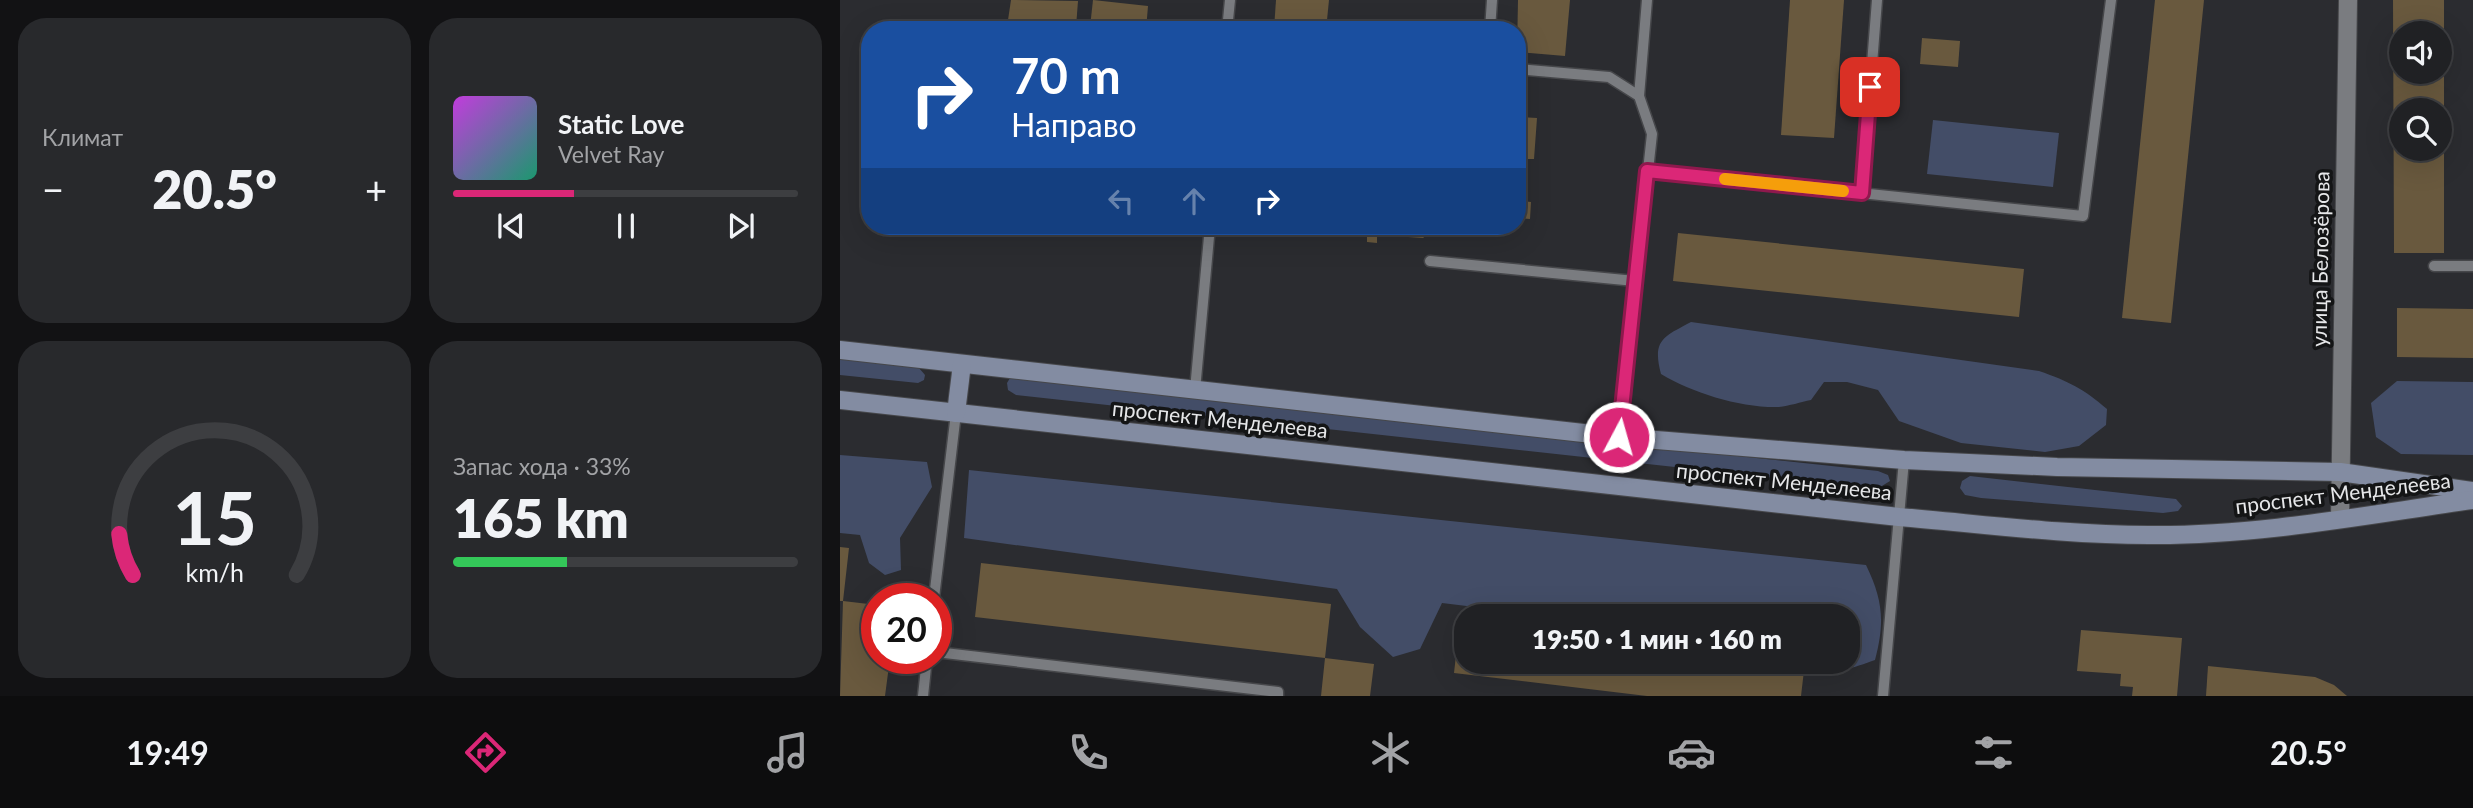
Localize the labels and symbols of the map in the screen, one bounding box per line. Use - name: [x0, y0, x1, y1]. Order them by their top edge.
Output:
- pin: [1840, 57, 1900, 117]
- street label: улица Белозёрова: [2305, 171, 2334, 347]
- street label: проспект Менделеева: [1111, 395, 1329, 442]
- position arrow: [1582, 400, 1656, 474]
- street label: проспект Менделеева: [1675, 457, 1893, 504]
- street label: проспект Менделеева: [2234, 467, 2452, 518]
- speed limit sign: 20: [861, 583, 952, 674]

